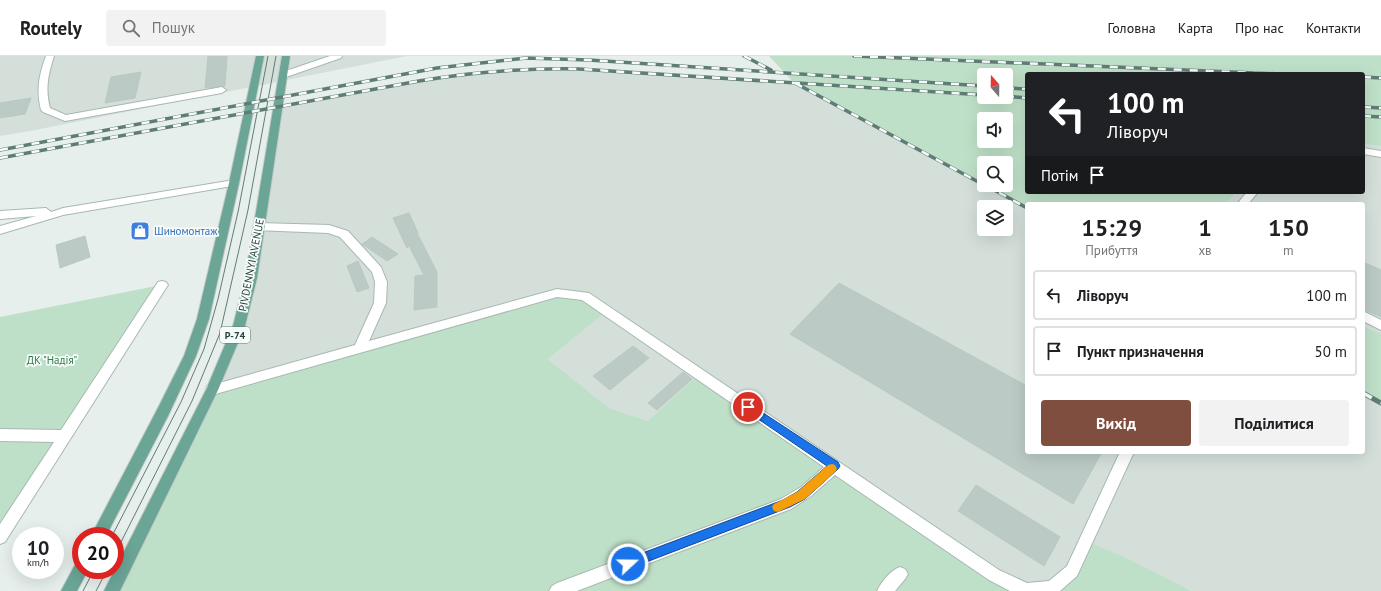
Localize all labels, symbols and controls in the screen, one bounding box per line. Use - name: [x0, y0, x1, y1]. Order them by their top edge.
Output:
- search box: [106, 10, 386, 46]
- text: Routely: [20, 16, 82, 40]
- icon: search: [120, 17, 142, 39]
- text: Пошук: [152, 18, 195, 37]
- text: Головна: [1108, 19, 1156, 37]
- text: Карта: [1178, 19, 1213, 37]
- text: Про нас: [1235, 19, 1284, 37]
- text: Контакти: [1306, 19, 1361, 37]
- north arrow: [977, 68, 1013, 104]
- map controls: [977, 68, 1013, 236]
- text: 100 m: [1107, 84, 1184, 121]
- icon: left: [1041, 88, 1093, 140]
- button: sound: [977, 112, 1013, 148]
- text: Ліворуч: [1107, 120, 1168, 143]
- button: search: [977, 156, 1013, 192]
- icon: arrive: [1086, 164, 1108, 186]
- text: Потім: [1041, 166, 1078, 185]
- button: layers: [977, 200, 1013, 236]
- text: 15:29: [1081, 212, 1142, 243]
- text: 1: [1198, 212, 1212, 243]
- text: 150: [1268, 212, 1309, 243]
- street label: PIVDENNYI AVENUE: [235, 217, 267, 312]
- shop icon: Шиномонтаж: [129, 220, 151, 242]
- place label: Шиномонтаж: [154, 224, 218, 238]
- text: Прибуття: [1085, 242, 1138, 259]
- text: хв: [1198, 242, 1212, 259]
- text: m: [1283, 242, 1294, 259]
- icon: left: [1043, 284, 1065, 306]
- text: Ліворуч: [1077, 286, 1129, 305]
- text: 100 m: [1306, 286, 1347, 305]
- road number: Р-74: [220, 327, 250, 343]
- icon: arrive: [1043, 340, 1065, 362]
- text: Пункт призначення: [1077, 342, 1204, 361]
- text: 50 m: [1314, 342, 1347, 361]
- park label: ДК "Надія": [27, 353, 78, 367]
- pin: [731, 390, 765, 424]
- icon: arrive: [737, 396, 759, 418]
- button: Вихід: [1041, 400, 1191, 446]
- button: Поділитися: [1199, 400, 1349, 446]
- speed limit sign: 20: [72, 527, 124, 579]
- text: 10: [27, 535, 49, 561]
- position arrow: [607, 543, 649, 585]
- text: km/h: [27, 556, 49, 569]

